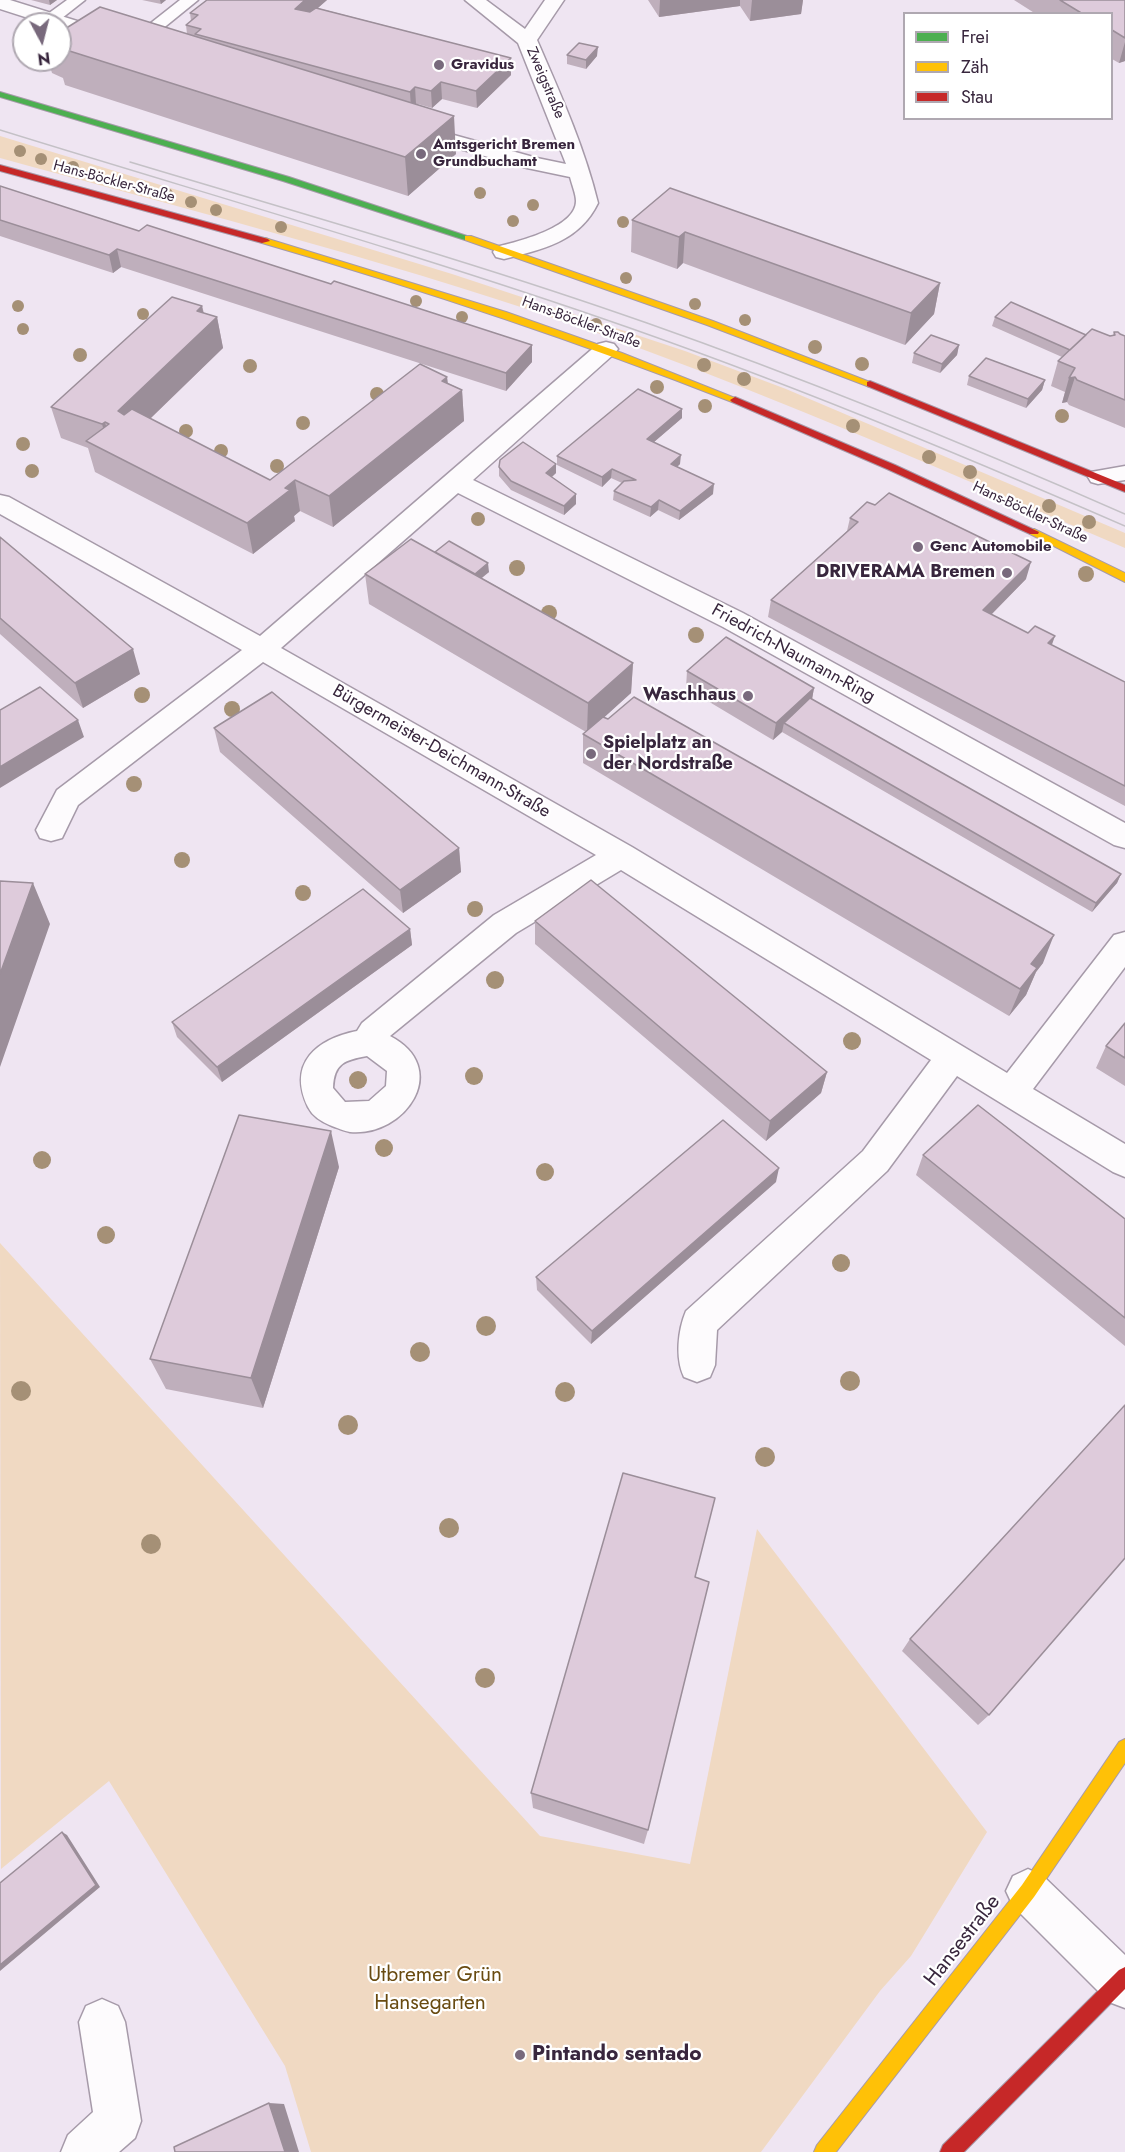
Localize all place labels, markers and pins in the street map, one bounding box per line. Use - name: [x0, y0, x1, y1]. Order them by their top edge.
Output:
- place label: Gravidus: [451, 56, 514, 74]
- marker: Gravidus: [432, 58, 446, 72]
- place label: Amtsgericht Bremen Grundbuchamt: [433, 136, 575, 171]
- marker: Amtsgericht Bremen Grundbuchamt: [414, 147, 428, 161]
- place label: Genc Automobile: [930, 538, 1051, 556]
- marker: Genc Automobile: [911, 540, 925, 554]
- place label: DRIVERAMA Bremen: [816, 562, 995, 584]
- marker: DRIVERAMA Bremen: [1000, 566, 1014, 580]
- place label: Waschhaus: [643, 685, 736, 707]
- marker: Waschhaus: [741, 689, 755, 703]
- place label: Spielplatz an der Nordstraße: [603, 733, 733, 776]
- marker: Spielplatz an der Nordstraße: [584, 747, 598, 761]
- place label: Pintando sentado: [532, 2042, 702, 2068]
- marker: Pintando sentado: [513, 2048, 527, 2062]

